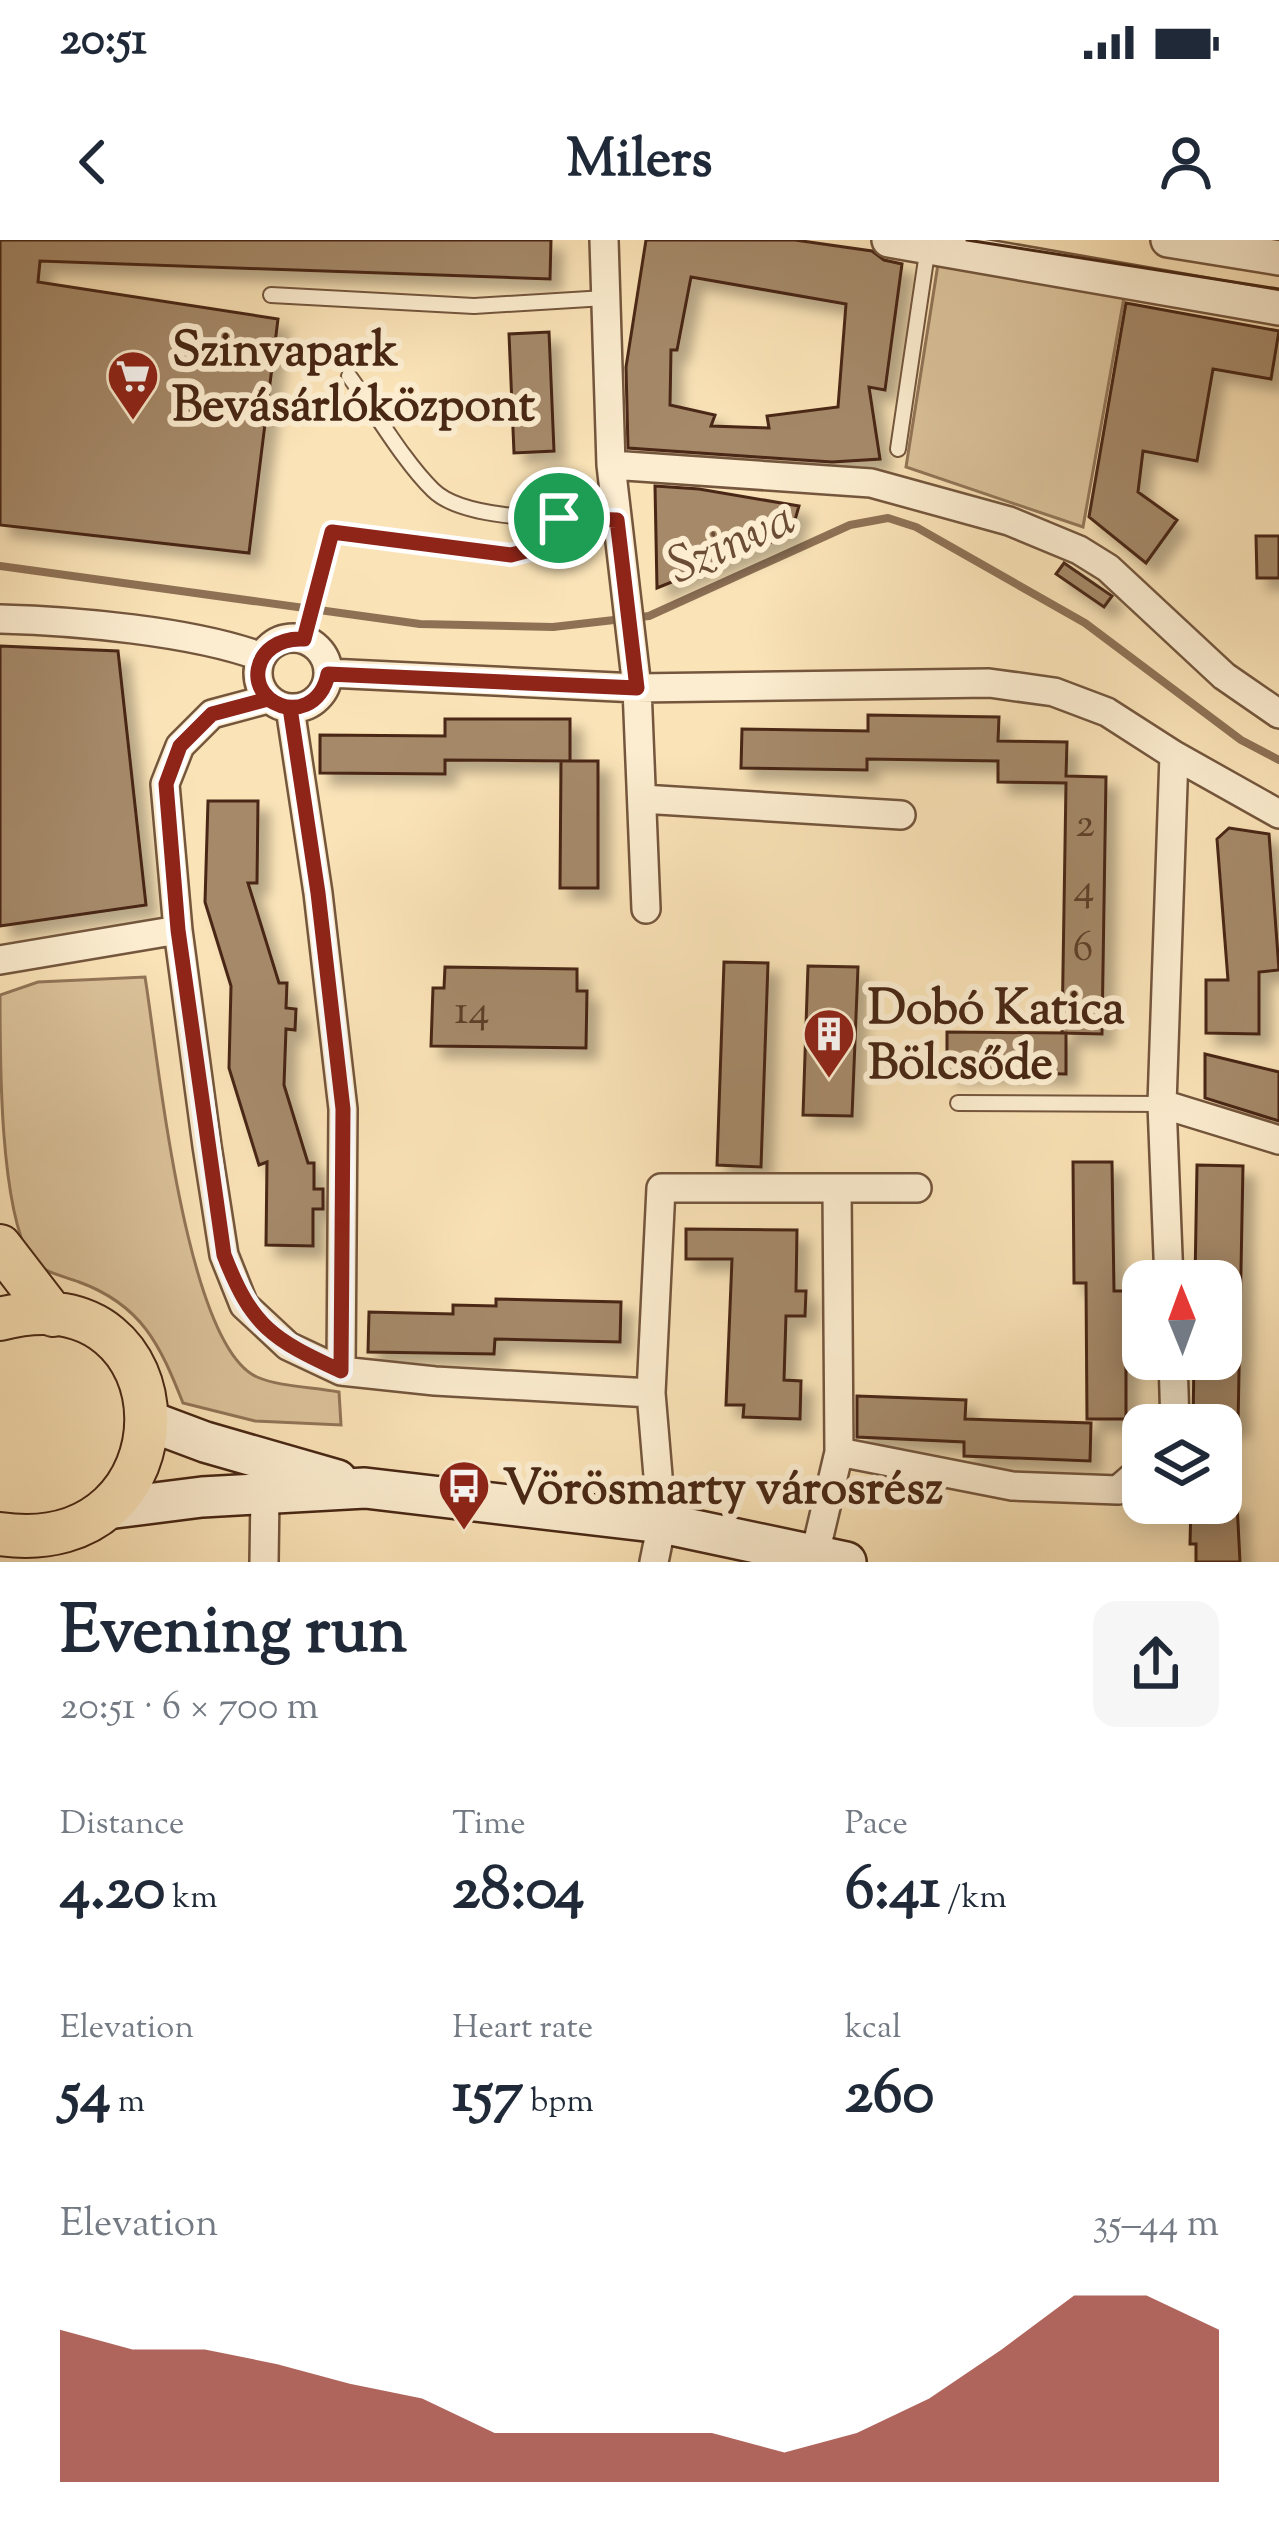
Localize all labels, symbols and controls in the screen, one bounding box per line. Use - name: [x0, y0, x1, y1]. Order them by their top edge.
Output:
- text: 20:51: [60, 10, 147, 75]
- text: Milers: [566, 123, 713, 201]
- icon: back: [60, 129, 126, 195]
- icon: person: [1153, 129, 1219, 195]
- place label: Szinvapark Bevásárlóközpont: [172, 319, 536, 443]
- supermarket icon: Szinvapark Bevásárlóközpont: [105, 348, 161, 422]
- pin: [508, 467, 610, 569]
- icon: arrive: [526, 485, 592, 551]
- water label: Szinva: [657, 485, 807, 605]
- house number: 2: [1075, 796, 1095, 856]
- house number: 4: [1073, 861, 1095, 921]
- house number: 6: [1073, 920, 1093, 980]
- place label: Dobó Katica Bölcsőde: [868, 977, 1125, 1101]
- house number: 14: [454, 983, 490, 1043]
- building icon: Dobó Katica Bölcsőde: [801, 1006, 857, 1080]
- north arrow: [1122, 1260, 1242, 1380]
- map controls: [1122, 1260, 1242, 1524]
- button: layers: [1122, 1404, 1242, 1524]
- place label: Vörösmarty városrész: [503, 1457, 943, 1526]
- bus stop icon: Vörösmarty városrész: [436, 1458, 492, 1532]
- text: Evening run: [60, 1588, 407, 1683]
- button: share: [1093, 1601, 1219, 1727]
- text: 20:51 · 6 × 700 m: [60, 1681, 319, 1737]
- text: Distance: [60, 1801, 184, 1849]
- text: Time: [452, 1801, 526, 1849]
- text: Pace: [845, 1801, 908, 1849]
- text: 4.20: [60, 1849, 165, 1936]
- text: 28:04: [452, 1849, 584, 1936]
- text: 6:41: [845, 1849, 940, 1936]
- text: km: [165, 1875, 218, 1923]
- text: /km: [940, 1875, 1007, 1923]
- text: Elevation: [60, 2005, 194, 2053]
- text: Heart rate: [452, 2005, 593, 2053]
- text: kcal: [845, 2005, 901, 2053]
- text: 54: [60, 2053, 111, 2140]
- text: 157: [452, 2053, 523, 2140]
- text: 260: [845, 2053, 934, 2140]
- text: m: [111, 2079, 145, 2127]
- text: bpm: [523, 2079, 594, 2127]
- text: Elevation: [60, 2198, 218, 2254]
- text: 35–44 m: [1092, 2198, 1219, 2254]

